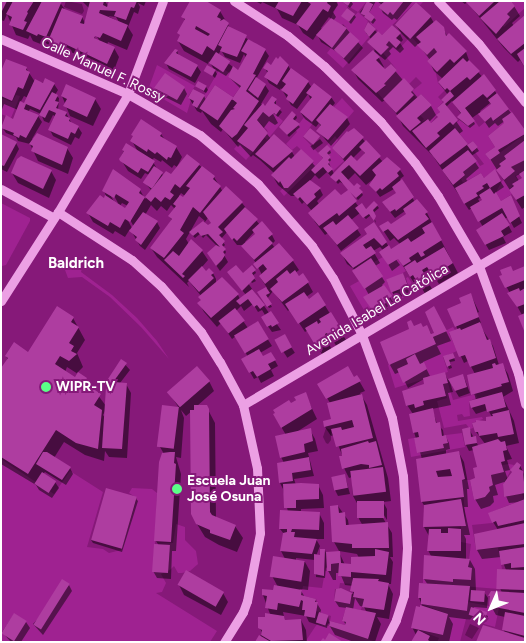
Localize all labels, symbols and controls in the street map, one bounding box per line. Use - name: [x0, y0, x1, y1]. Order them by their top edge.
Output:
- street label: Calle Manuel F. Rossy: [38, 34, 168, 106]
- district label: Baldrich: [48, 255, 104, 273]
- street label: Avenida Isabel La Católica: [303, 261, 451, 359]
- place label: WIPR-TV: [56, 379, 115, 395]
- marker: WIPR-TV: [40, 381, 52, 393]
- place label: Escuela Juan José Osuna: [187, 473, 270, 506]
- marker: Escuela Juan José Osuna: [171, 483, 183, 495]
- north arrow: [466, 583, 516, 633]
- text: N: [470, 609, 490, 629]

